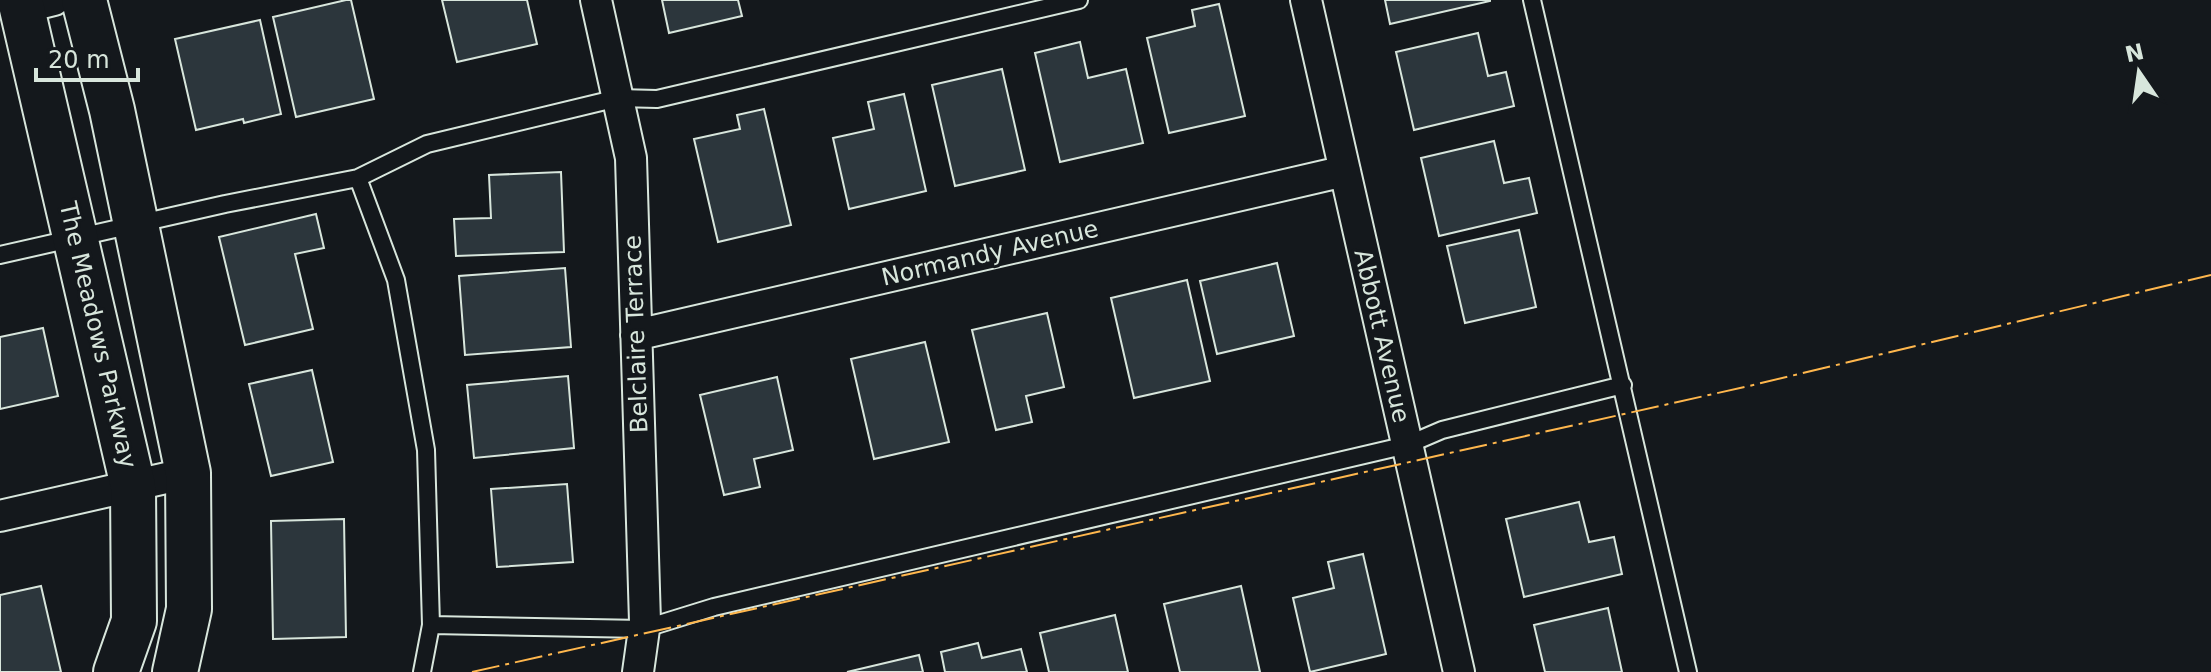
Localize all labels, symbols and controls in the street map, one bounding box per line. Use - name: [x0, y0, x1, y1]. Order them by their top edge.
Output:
- scale bar: [36, 32, 138, 82]
- north arrow: [2099, 32, 2179, 112]
- text: N: [2123, 39, 2146, 67]
- text: 20 m: [48, 46, 110, 74]
- street label: The Meadows Parkway: [53, 198, 142, 471]
- street label: Normandy Avenue: [879, 214, 1101, 292]
- street label: Belclaire Terrace: [619, 234, 653, 434]
- street label: Abbott Avenue: [1348, 247, 1416, 425]

